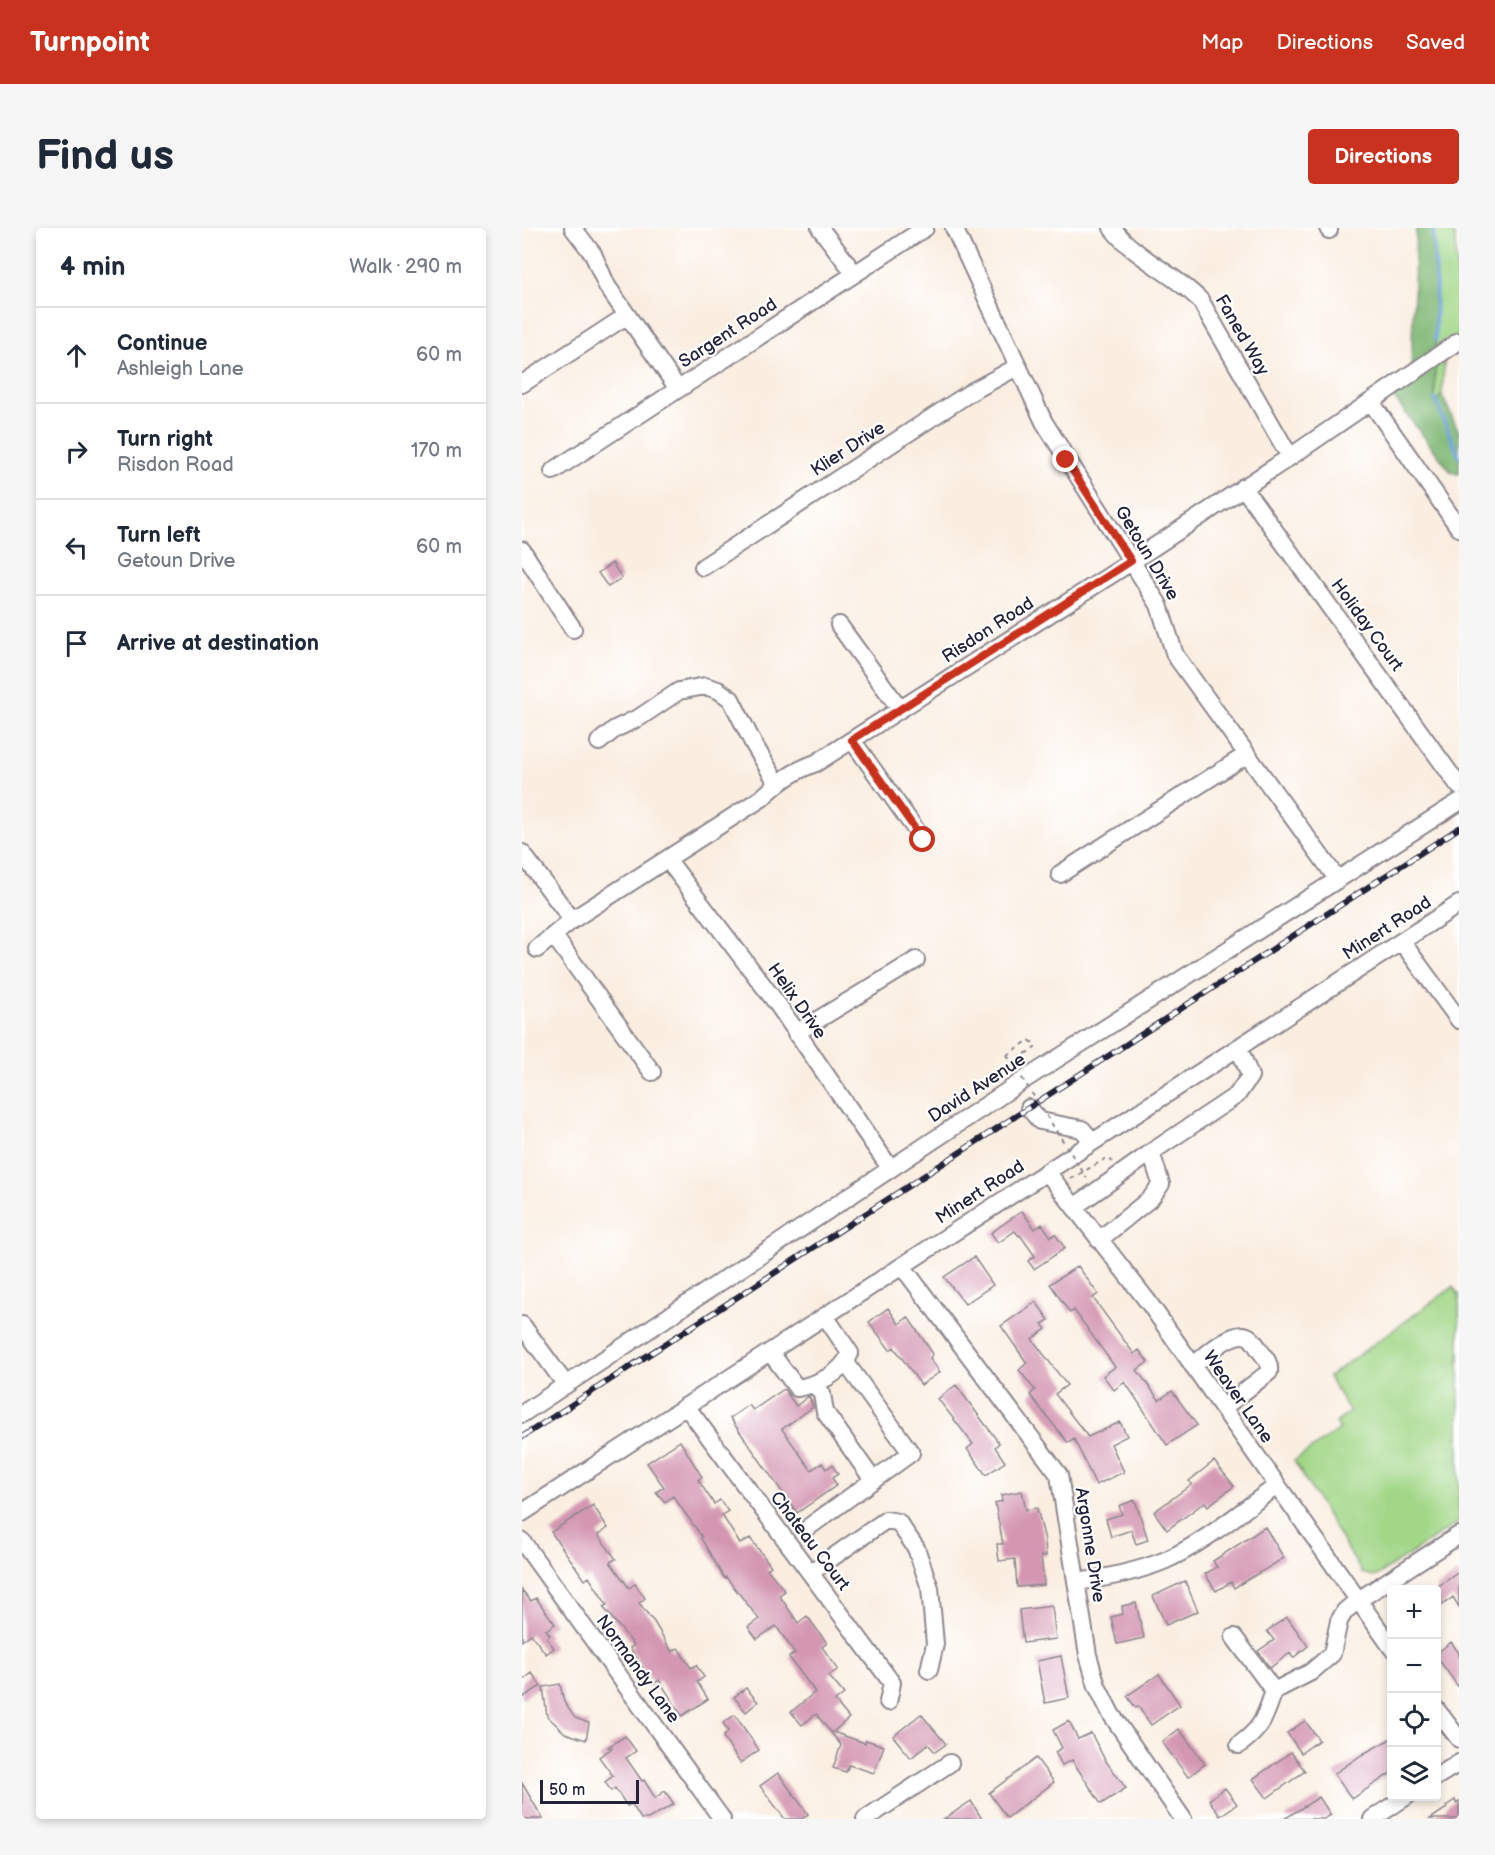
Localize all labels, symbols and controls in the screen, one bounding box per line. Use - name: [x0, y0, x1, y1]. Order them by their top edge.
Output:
- text: Turnpoint: [30, 26, 150, 59]
- text: Map: [1201, 30, 1244, 55]
- text: Directions: [1277, 30, 1373, 55]
- text: Saved: [1406, 30, 1465, 55]
- button: Directions: [1308, 129, 1459, 184]
- text: Find us: [36, 131, 174, 182]
- text: 4 min: [60, 252, 125, 283]
- text: Walk · 290 m: [349, 255, 462, 279]
- street label: Faned Way: [1211, 291, 1274, 380]
- street label: Sargent Road: [675, 294, 781, 372]
- text: Continue: [117, 330, 207, 357]
- icon: ahead: [60, 339, 93, 372]
- text: 60 m: [416, 343, 462, 367]
- text: Ashleigh Lane: [117, 357, 244, 381]
- street label: Klier Drive: [807, 417, 889, 481]
- text: Turn right: [117, 426, 213, 453]
- icon: right: [60, 435, 93, 468]
- text: 170 m: [411, 439, 462, 463]
- route end: [1052, 446, 1078, 472]
- text: Risdon Road: [117, 453, 234, 477]
- street label: Getoun Drive: [1111, 502, 1184, 604]
- text: Turn left: [117, 522, 201, 549]
- icon: left: [60, 531, 93, 564]
- text: 60 m: [416, 535, 462, 559]
- text: Getoun Drive: [117, 549, 235, 573]
- street label: Holiday Court: [1326, 575, 1408, 676]
- street label: Risdon Road: [938, 593, 1038, 667]
- icon: arrive: [60, 627, 93, 660]
- text: Arrive at destination: [117, 630, 319, 657]
- route start: [909, 826, 935, 852]
- street label: Minert Road: [1339, 892, 1435, 964]
- street label: Helix Drive: [763, 959, 831, 1043]
- street label: David Avenue: [925, 1049, 1030, 1127]
- street label: Minert Road: [932, 1156, 1028, 1228]
- street label: Weaver Lane: [1199, 1347, 1278, 1447]
- street label: Argonne Drive: [1071, 1486, 1109, 1604]
- street label: Chateau Court: [766, 1487, 854, 1595]
- map controls: [1387, 1585, 1441, 1801]
- button: +: [1387, 1585, 1441, 1639]
- street label: Normandy Lane: [592, 1611, 684, 1727]
- button: −: [1387, 1639, 1441, 1693]
- button: locate: [1387, 1693, 1441, 1747]
- button: layers: [1387, 1747, 1441, 1801]
- scale bar: [540, 1777, 639, 1804]
- text: 50 m: [549, 1781, 585, 1800]

